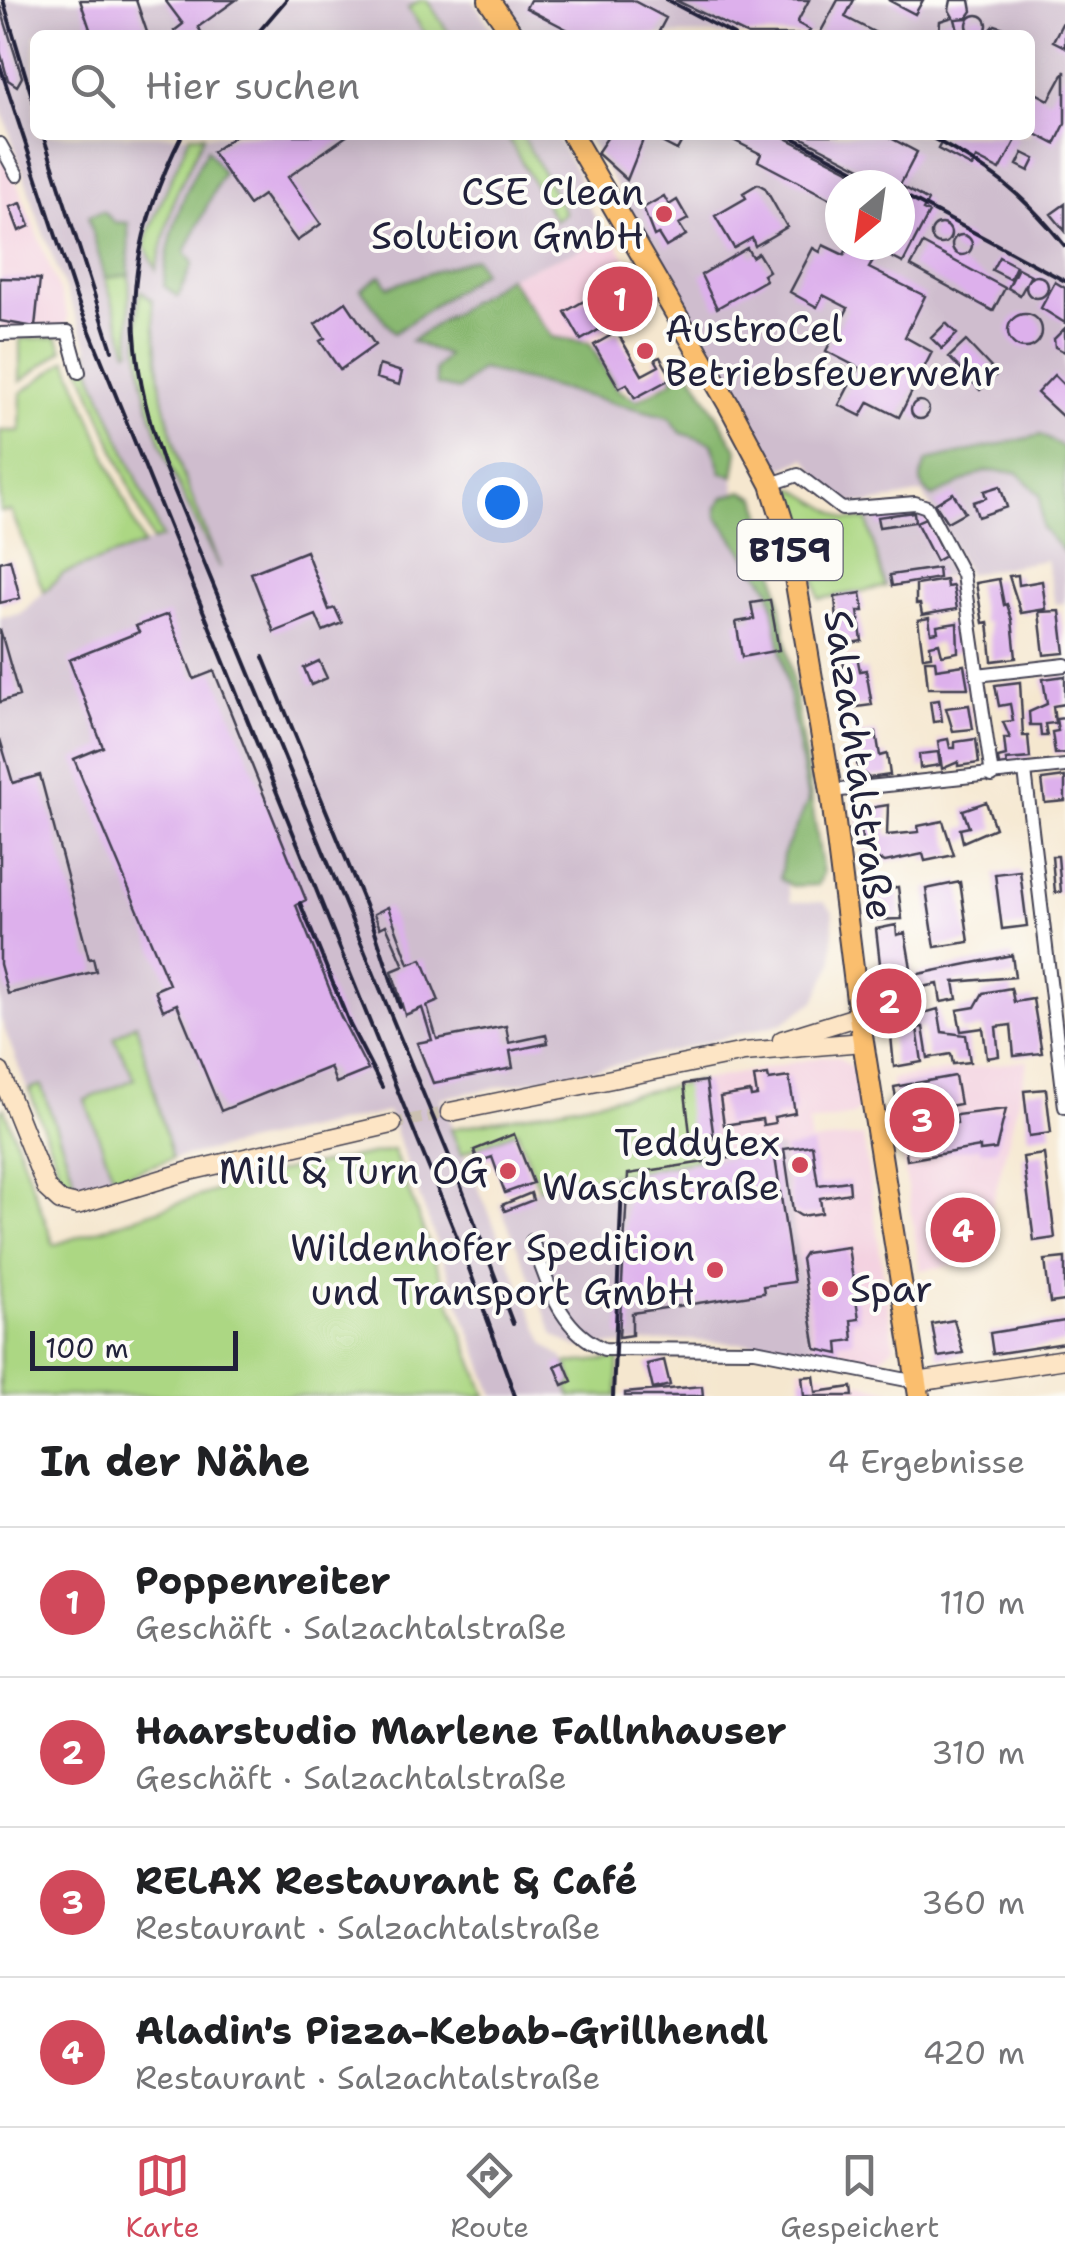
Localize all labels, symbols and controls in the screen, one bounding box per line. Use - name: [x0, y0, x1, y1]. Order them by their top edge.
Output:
- search box: [30, 30, 1035, 140]
- icon: search: [65, 58, 120, 113]
- text: Hier suchen: [145, 60, 360, 111]
- place label: CSE Clean Solution GmbH: [371, 166, 644, 261]
- north arrow: [825, 170, 915, 260]
- marker: CSE Clean Solution GmbH: [653, 203, 675, 225]
- pin: 1: [588, 262, 652, 336]
- place label: AustroCel Betriebsfeuerwehr: [665, 303, 1000, 398]
- marker: AustroCel Betriebsfeuerwehr: [634, 340, 656, 362]
- your location: [477, 477, 528, 528]
- road number: B159: [738, 520, 842, 580]
- street label: Salzachtalstraße: [812, 607, 907, 923]
- pin: 2: [856, 964, 922, 1038]
- pin: 3: [890, 1082, 954, 1158]
- place label: Teddytex Waschstraße: [542, 1117, 780, 1212]
- place label: Mill & Turn OG: [219, 1145, 488, 1196]
- marker: Teddytex Waschstraße: [789, 1154, 811, 1176]
- marker: Mill & Turn OG: [497, 1160, 519, 1182]
- pin: 4: [930, 1192, 996, 1268]
- place label: Wildenhofer Spedition und Transport GmbH: [290, 1222, 695, 1317]
- marker: Wildenhofer Spedition und Transport GmbH: [704, 1259, 726, 1281]
- place label: Spar: [850, 1263, 933, 1314]
- marker: Spar: [819, 1278, 841, 1300]
- scale bar: [30, 1326, 238, 1370]
- text: 100 m: [45, 1329, 129, 1367]
- text: In der Nähe: [40, 1433, 310, 1489]
- text: 4 Ergebnisse: [827, 1440, 1025, 1483]
- text: Poppenreiter: [135, 1555, 391, 1606]
- text: 1: [65, 1581, 80, 1624]
- text: 110 m: [939, 1581, 1025, 1624]
- text: Geschäft · Salzachtalstraße: [135, 1606, 567, 1649]
- text: Haarstudio Marlene Fallnhauser: [135, 1705, 787, 1756]
- text: 2: [61, 1731, 84, 1774]
- text: 310 m: [931, 1731, 1025, 1774]
- text: Geschäft · Salzachtalstraße: [135, 1756, 567, 1799]
- text: RELAX Restaurant & Café: [135, 1855, 638, 1906]
- text: 3: [61, 1881, 84, 1924]
- text: 360 m: [921, 1881, 1025, 1924]
- text: Restaurant · Salzachtalstraße: [135, 1906, 600, 1949]
- text: Aladin's Pizza-Kebab-Grillhendl: [135, 2005, 768, 2056]
- text: 4: [61, 2031, 84, 2074]
- text: 420 m: [923, 2031, 1025, 2074]
- text: Restaurant · Salzachtalstraße: [135, 2056, 600, 2099]
- tab: Karte: [125, 2148, 199, 2246]
- tab: Route: [450, 2148, 529, 2246]
- tab: Gespeichert: [780, 2148, 940, 2246]

